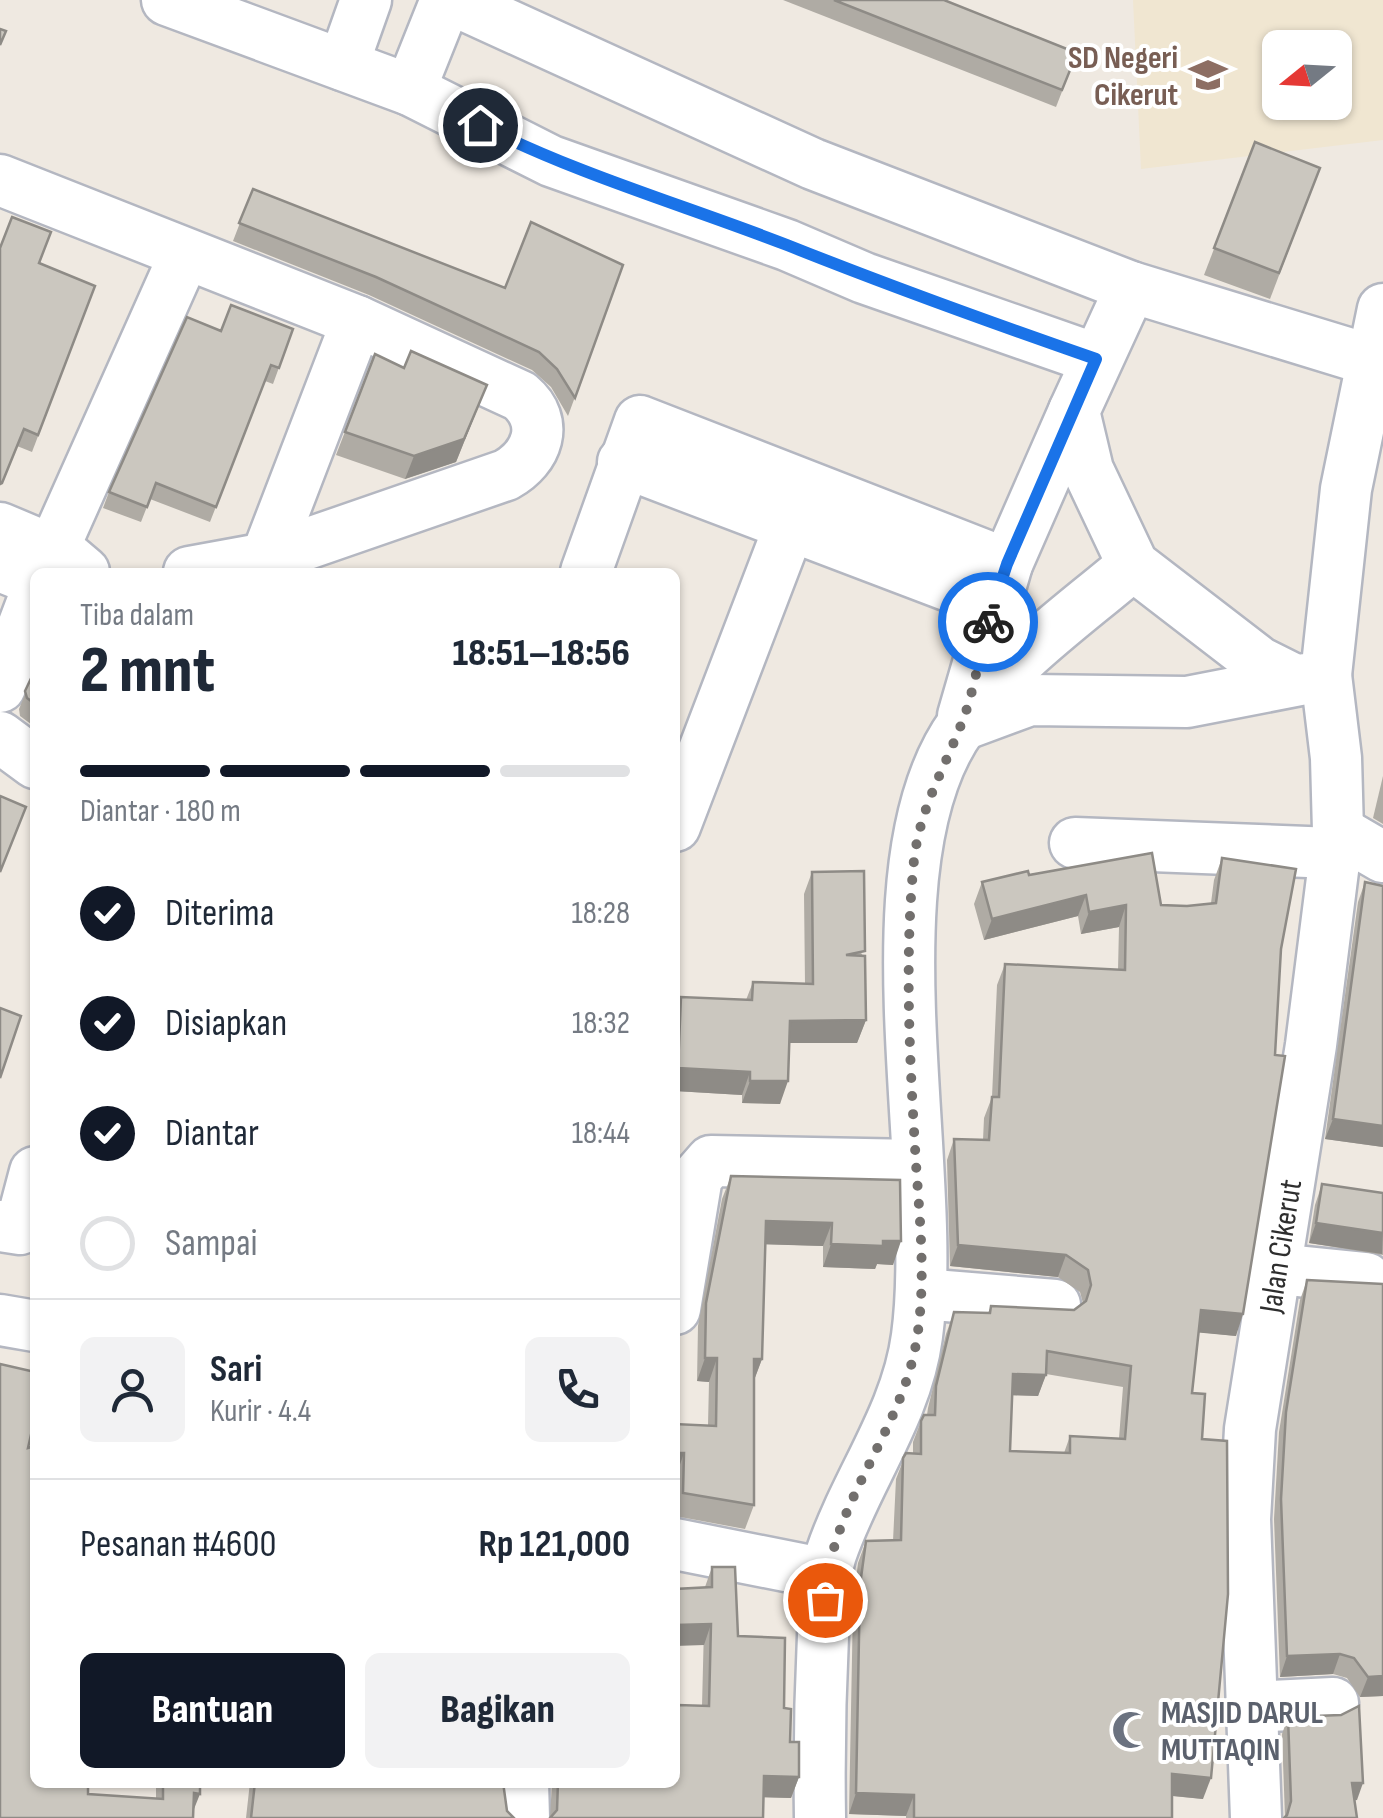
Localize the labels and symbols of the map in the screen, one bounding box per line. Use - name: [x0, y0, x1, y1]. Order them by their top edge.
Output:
- north arrow: [1262, 30, 1352, 120]
- place label: SD Negeri Cikerut: [1068, 39, 1178, 115]
- school or university icon: SD Negeri Cikerut: [1187, 54, 1229, 96]
- pin: [438, 83, 523, 168]
- courier: [938, 572, 1038, 672]
- street label: Jalan Cikerut: [1252, 1177, 1311, 1317]
- pin: [783, 1558, 868, 1643]
- place label: MASJID DARUL MUTTAQIN: [1161, 1694, 1323, 1770]
- mosque icon: MASJID DARUL MUTTAQIN: [1110, 1709, 1152, 1751]

